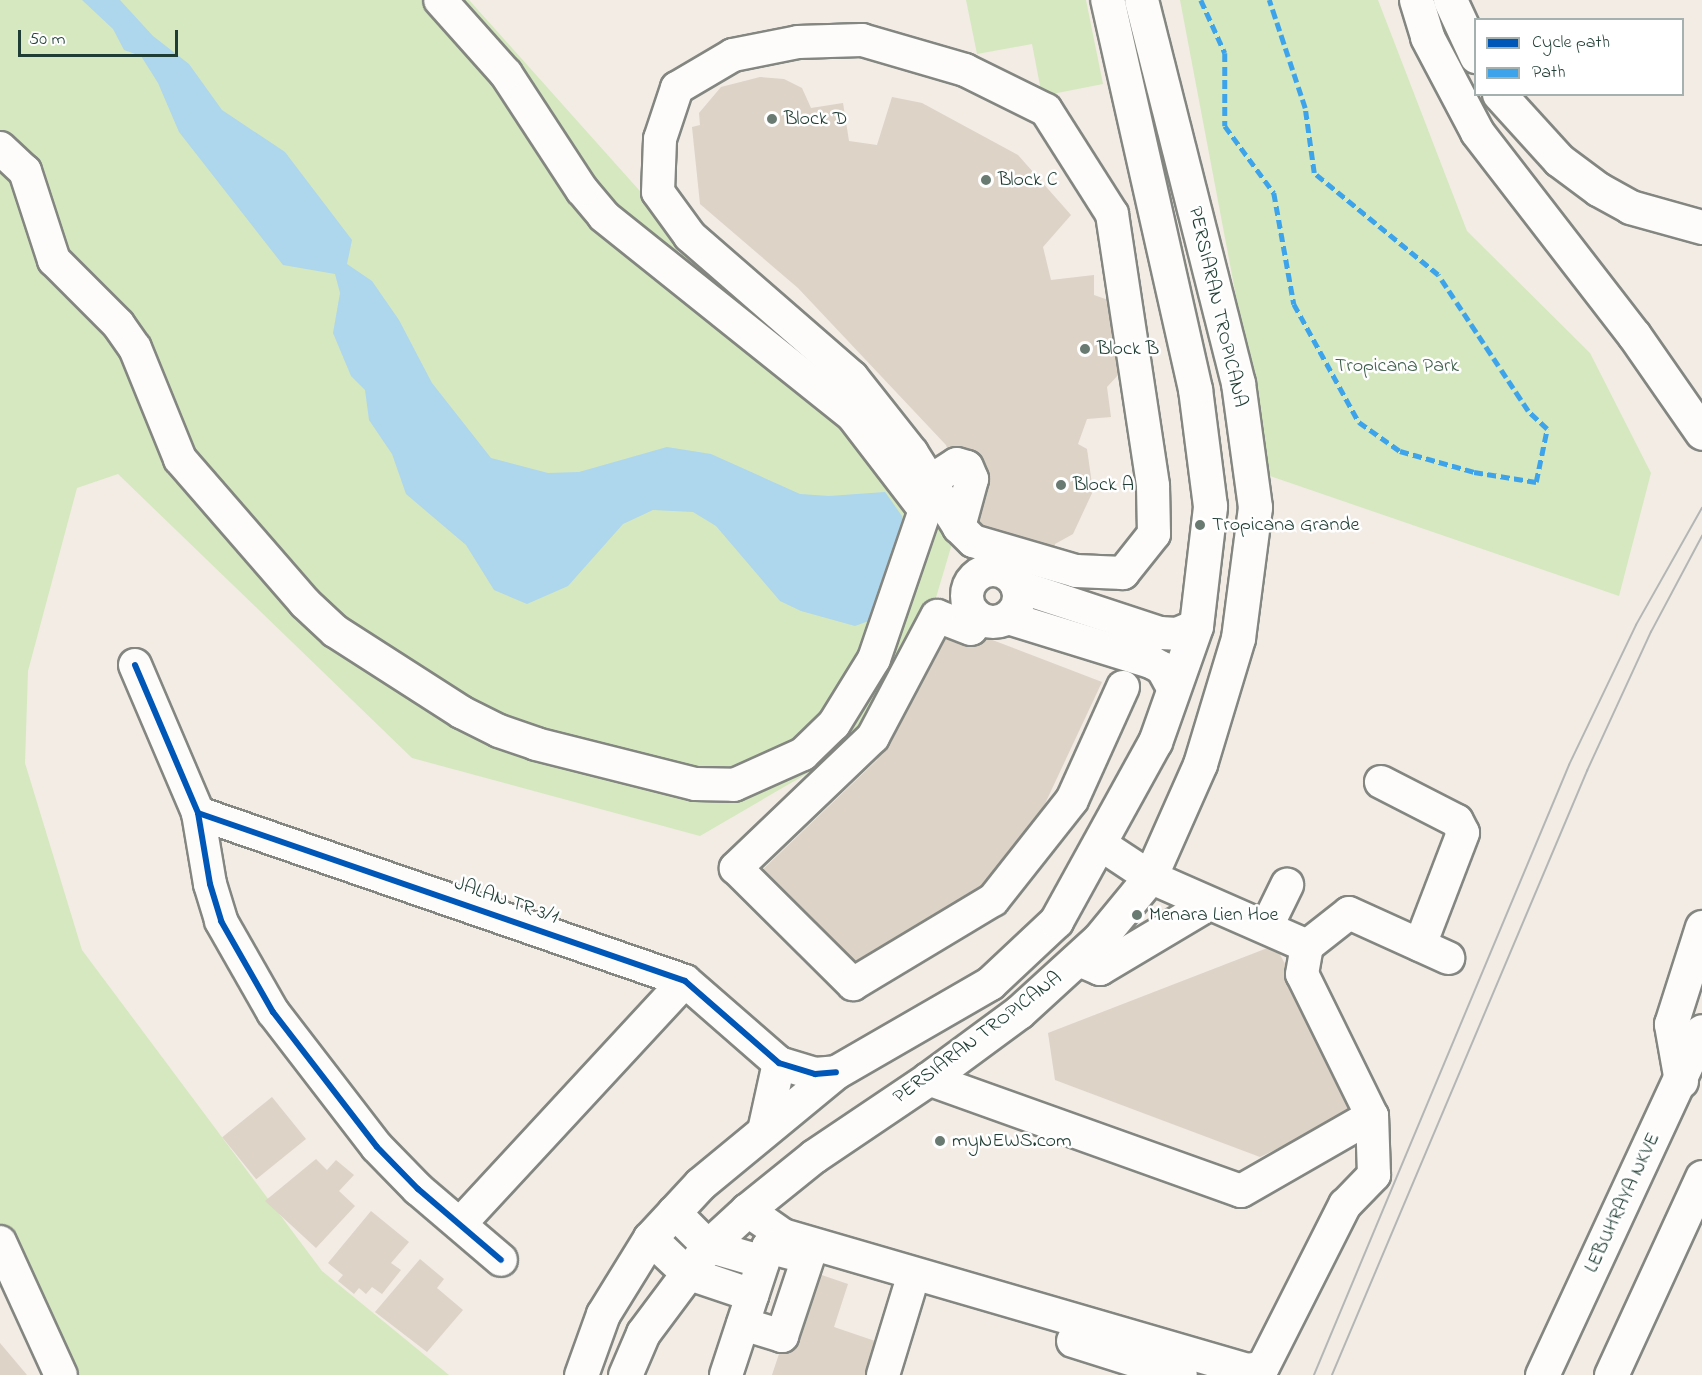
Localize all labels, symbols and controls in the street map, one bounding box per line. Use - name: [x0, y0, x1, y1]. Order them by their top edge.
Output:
- scale bar: [21, 18, 182, 56]
- legend: [1474, 18, 1684, 96]
- text: 50 m: [29, 27, 66, 53]
- text: Cycle path: [1532, 30, 1610, 56]
- text: Path: [1532, 60, 1566, 86]
- place label: Block D: [784, 107, 847, 131]
- marker: Block D: [765, 112, 779, 126]
- place label: Block C: [998, 168, 1058, 192]
- marker: Block C: [979, 173, 993, 187]
- street label: PERSIARAN TROPICANA: [1182, 204, 1252, 410]
- place label: Block B: [1097, 337, 1159, 361]
- marker: Block B: [1078, 342, 1092, 356]
- park label: Tropicana Park: [1335, 354, 1459, 378]
- place label: Block A: [1073, 473, 1134, 497]
- marker: Block A: [1054, 478, 1068, 492]
- place label: Tropicana Grande: [1212, 513, 1359, 537]
- marker: Tropicana Grande: [1193, 518, 1207, 532]
- street label: JALAN TR 3/1: [451, 872, 561, 930]
- place label: Menara Lien Hoe: [1149, 903, 1279, 927]
- marker: Menara Lien Hoe: [1130, 908, 1144, 922]
- street label: PERSIARAN TROPICANA: [889, 967, 1067, 1109]
- place label: myNEWS.com: [952, 1129, 1071, 1153]
- street label: LEBUHRAYA NKVE: [1580, 1129, 1666, 1277]
- marker: myNEWS.com: [933, 1134, 947, 1148]

